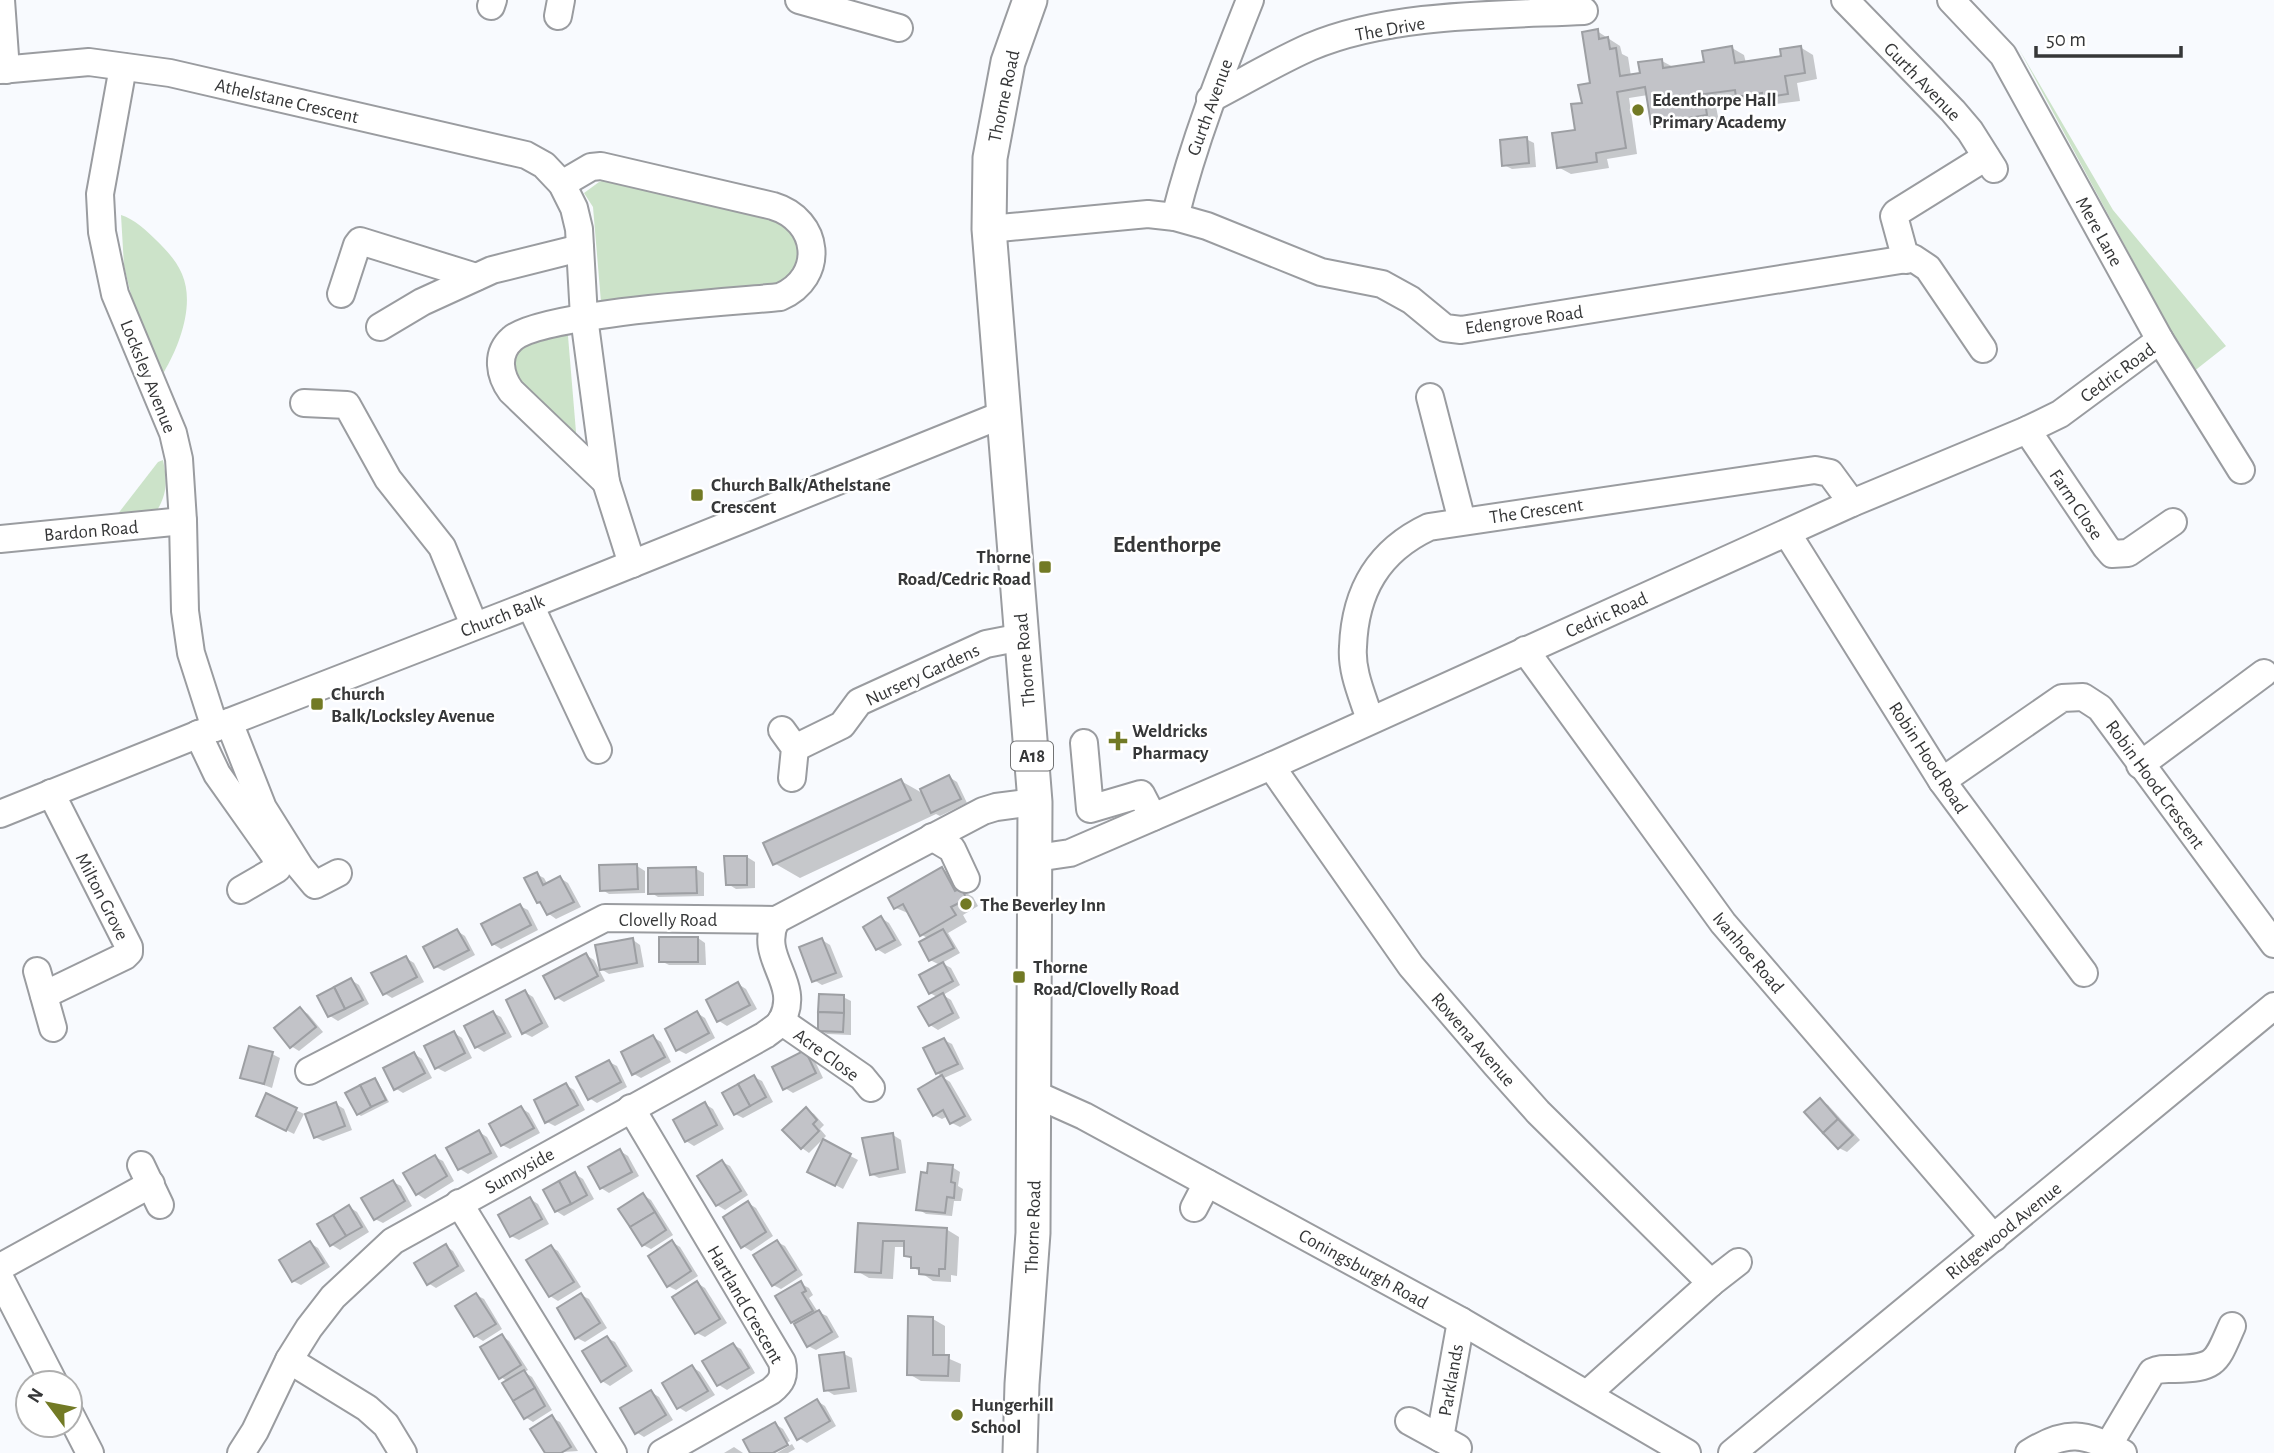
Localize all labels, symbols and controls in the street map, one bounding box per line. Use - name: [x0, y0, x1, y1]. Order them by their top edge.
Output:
- street label: The Drive: [1354, 14, 1427, 45]
- scale bar: [2036, 14, 2181, 58]
- text: 50 m: [2046, 29, 2086, 50]
- street label: Gurth Avenue: [1880, 39, 1964, 125]
- street label: Thorne Road: [985, 48, 1024, 144]
- street label: Gurth Avenue: [1184, 57, 1237, 158]
- street label: Athelstane Crescent: [213, 76, 360, 127]
- place label: Edenthorpe Hall Primary Academy: [1652, 91, 1787, 132]
- marker: Edenthorpe Hall Primary Academy: [1630, 102, 1646, 118]
- street label: Mere Lane: [2072, 194, 2126, 270]
- street label: Edengrove Road: [1464, 303, 1585, 338]
- street label: Locksley Avenue: [116, 317, 179, 436]
- street label: Cedric Road: [2077, 340, 2159, 406]
- street label: Farm Close: [2045, 466, 2106, 544]
- place label: Church Balk/Athelstane Crescent: [711, 476, 891, 517]
- marker: Church Balk/Athelstane Crescent: [689, 487, 705, 503]
- street label: The Crescent: [1488, 496, 1584, 527]
- street label: Bardon Road: [43, 518, 139, 545]
- district label: Edenthorpe: [1113, 534, 1221, 557]
- place label: Thorne Road/Cedric Road: [897, 548, 1031, 589]
- marker: Thorne Road/Cedric Road: [1037, 559, 1053, 575]
- street label: Cedric Road: [1563, 589, 1650, 642]
- street label: Church Balk: [458, 592, 547, 641]
- street label: Thorne Road: [1012, 612, 1039, 707]
- street label: Nursery Gardens: [863, 641, 982, 710]
- place label: Church Balk/Locksley Avenue: [331, 685, 495, 726]
- marker: Church Balk/Locksley Avenue: [309, 696, 325, 712]
- street label: Robin Hood Road: [1885, 699, 1971, 817]
- street label: Robin Hood Crescent: [2102, 717, 2208, 853]
- place label: Weldricks Pharmacy: [1132, 722, 1209, 763]
- marker: Weldricks Pharmacy: [1110, 733, 1126, 749]
- road number: A18: [1011, 742, 1053, 770]
- street label: Milton Grove: [72, 850, 132, 943]
- marker: The Beverley Inn: [958, 896, 974, 912]
- place label: The Beverley Inn: [980, 896, 1106, 915]
- street label: Ivanhoe Road: [1709, 909, 1787, 997]
- street label: Clovelly Road: [619, 911, 717, 930]
- place label: Thorne Road/Clovelly Road: [1033, 958, 1179, 999]
- marker: Thorne Road/Clovelly Road: [1011, 969, 1027, 985]
- street label: Rowena Avenue: [1427, 989, 1519, 1090]
- street label: Acre Close: [790, 1025, 862, 1085]
- street label: Sunnyside: [482, 1145, 558, 1198]
- street label: Ridgewood Avenue: [1943, 1179, 2065, 1283]
- street label: Thorne Road: [1022, 1180, 1045, 1274]
- street label: Coningsburgh Road: [1295, 1226, 1431, 1313]
- street label: Hartland Crescent: [703, 1242, 786, 1367]
- street label: Parklands: [1436, 1343, 1467, 1418]
- north arrow: [14, 1369, 84, 1439]
- text: N: [24, 1385, 47, 1406]
- place label: Hungerhill School: [971, 1396, 1054, 1437]
- marker: Hungerhill School: [949, 1407, 965, 1423]

